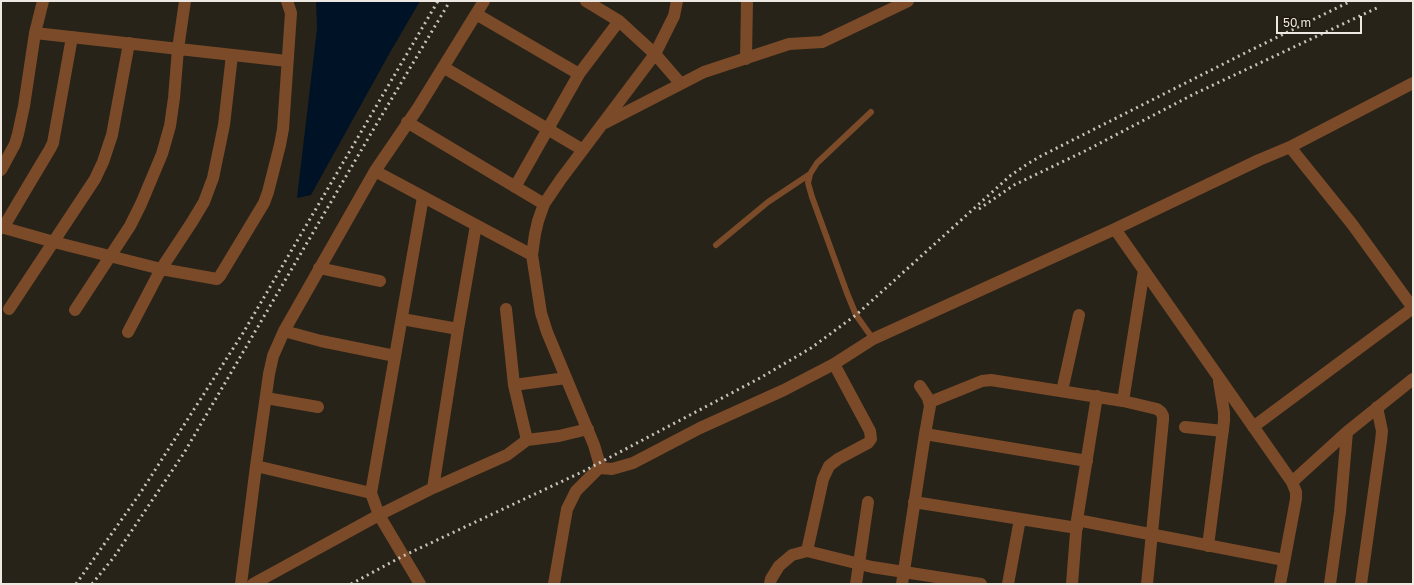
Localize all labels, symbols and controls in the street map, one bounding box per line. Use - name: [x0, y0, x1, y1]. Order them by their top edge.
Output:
- scale bar: [1278, 8, 1364, 34]
- text: 50 m: [1283, 15, 1311, 30]

